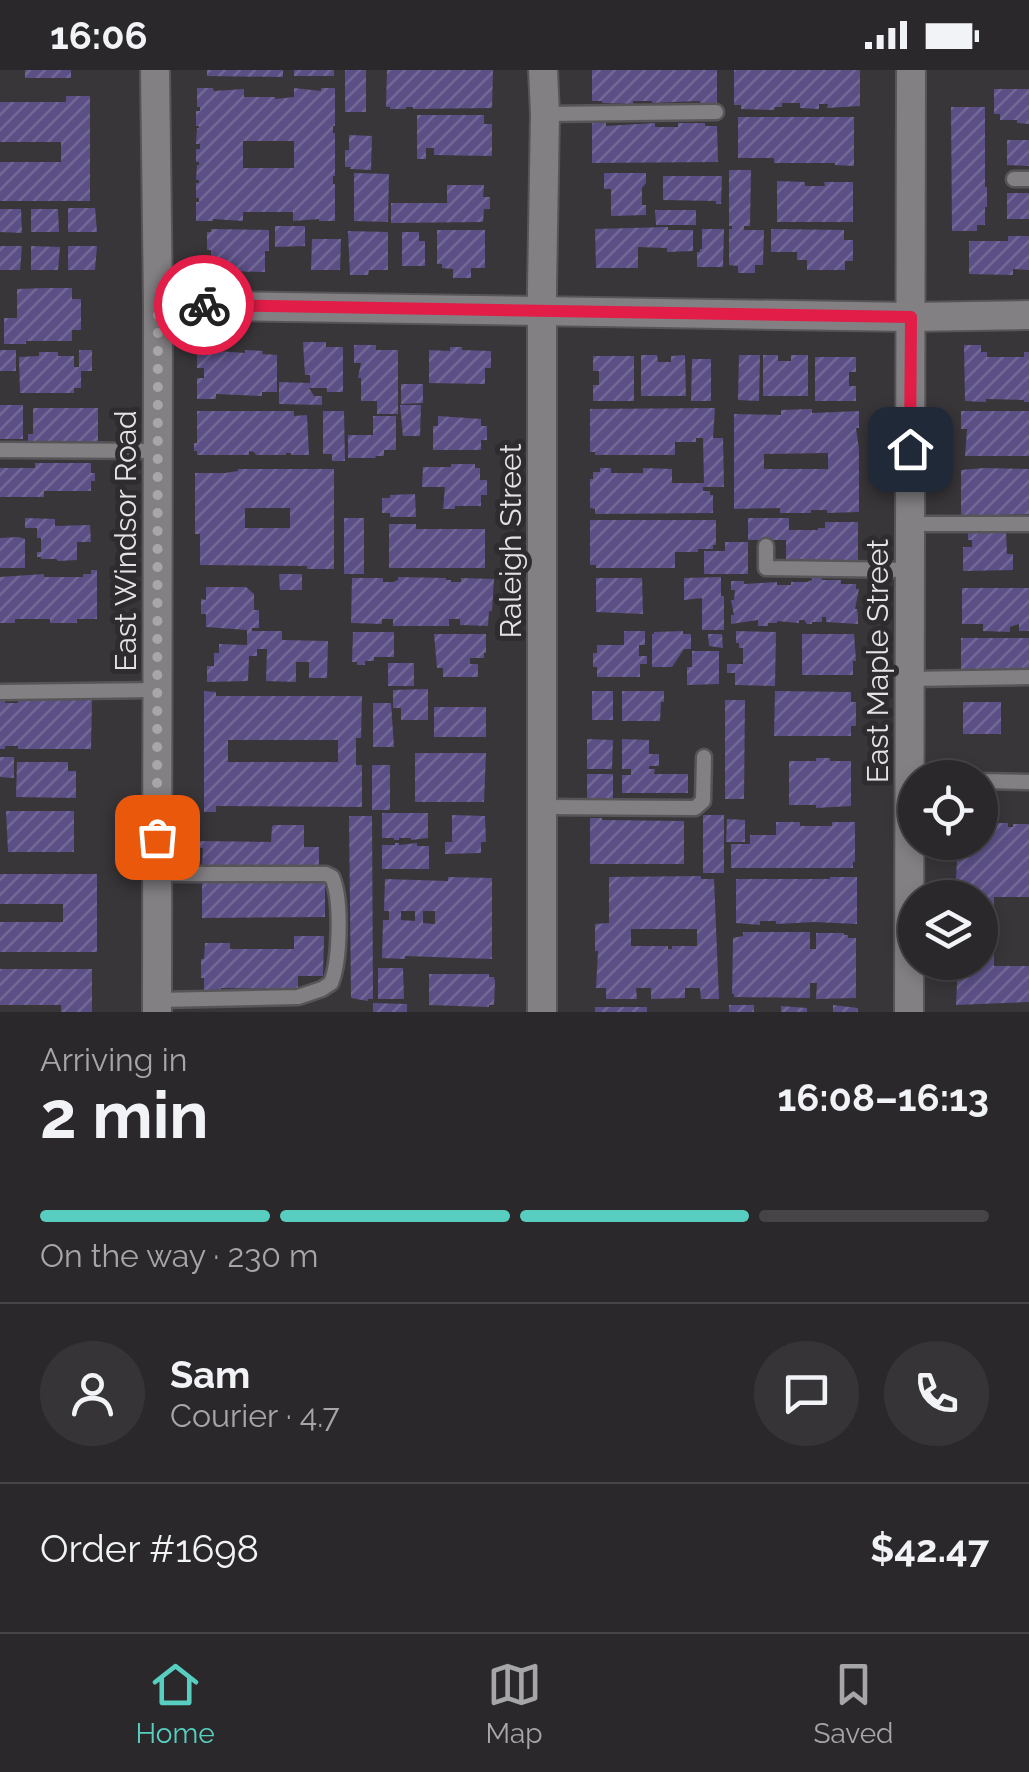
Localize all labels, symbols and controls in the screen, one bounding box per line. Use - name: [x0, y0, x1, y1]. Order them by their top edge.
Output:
- text: 16:06: [50, 13, 148, 58]
- courier: [154, 255, 254, 355]
- icon: bike: [177, 278, 232, 333]
- pin: [868, 407, 953, 492]
- street label: East Windsor Road: [108, 410, 143, 672]
- icon: home: [883, 422, 938, 477]
- street label: Raleigh Street: [493, 444, 528, 638]
- street label: East Maple Street: [860, 539, 895, 783]
- map controls: [898, 760, 998, 980]
- button: locate: [898, 760, 998, 860]
- pin: [115, 795, 200, 880]
- icon: bag: [130, 810, 185, 865]
- button: layers: [898, 880, 998, 980]
- text: Arriving in: [40, 1041, 187, 1078]
- text: 16:08–16:13: [777, 1075, 989, 1120]
- text: 2 min: [40, 1077, 209, 1153]
- text: On the way · 230 m: [40, 1237, 318, 1274]
- button: person: [40, 1341, 145, 1446]
- button: chat: [754, 1341, 859, 1446]
- button: phone: [884, 1341, 989, 1446]
- text: Sam: [170, 1352, 250, 1397]
- text: Courier · 4.7: [170, 1397, 340, 1434]
- text: Order #1698: [40, 1526, 259, 1571]
- text: $42.47: [870, 1526, 989, 1571]
- tab: Home: [135, 1657, 215, 1750]
- tab: Map: [486, 1657, 543, 1750]
- tab: Saved: [813, 1657, 894, 1750]

